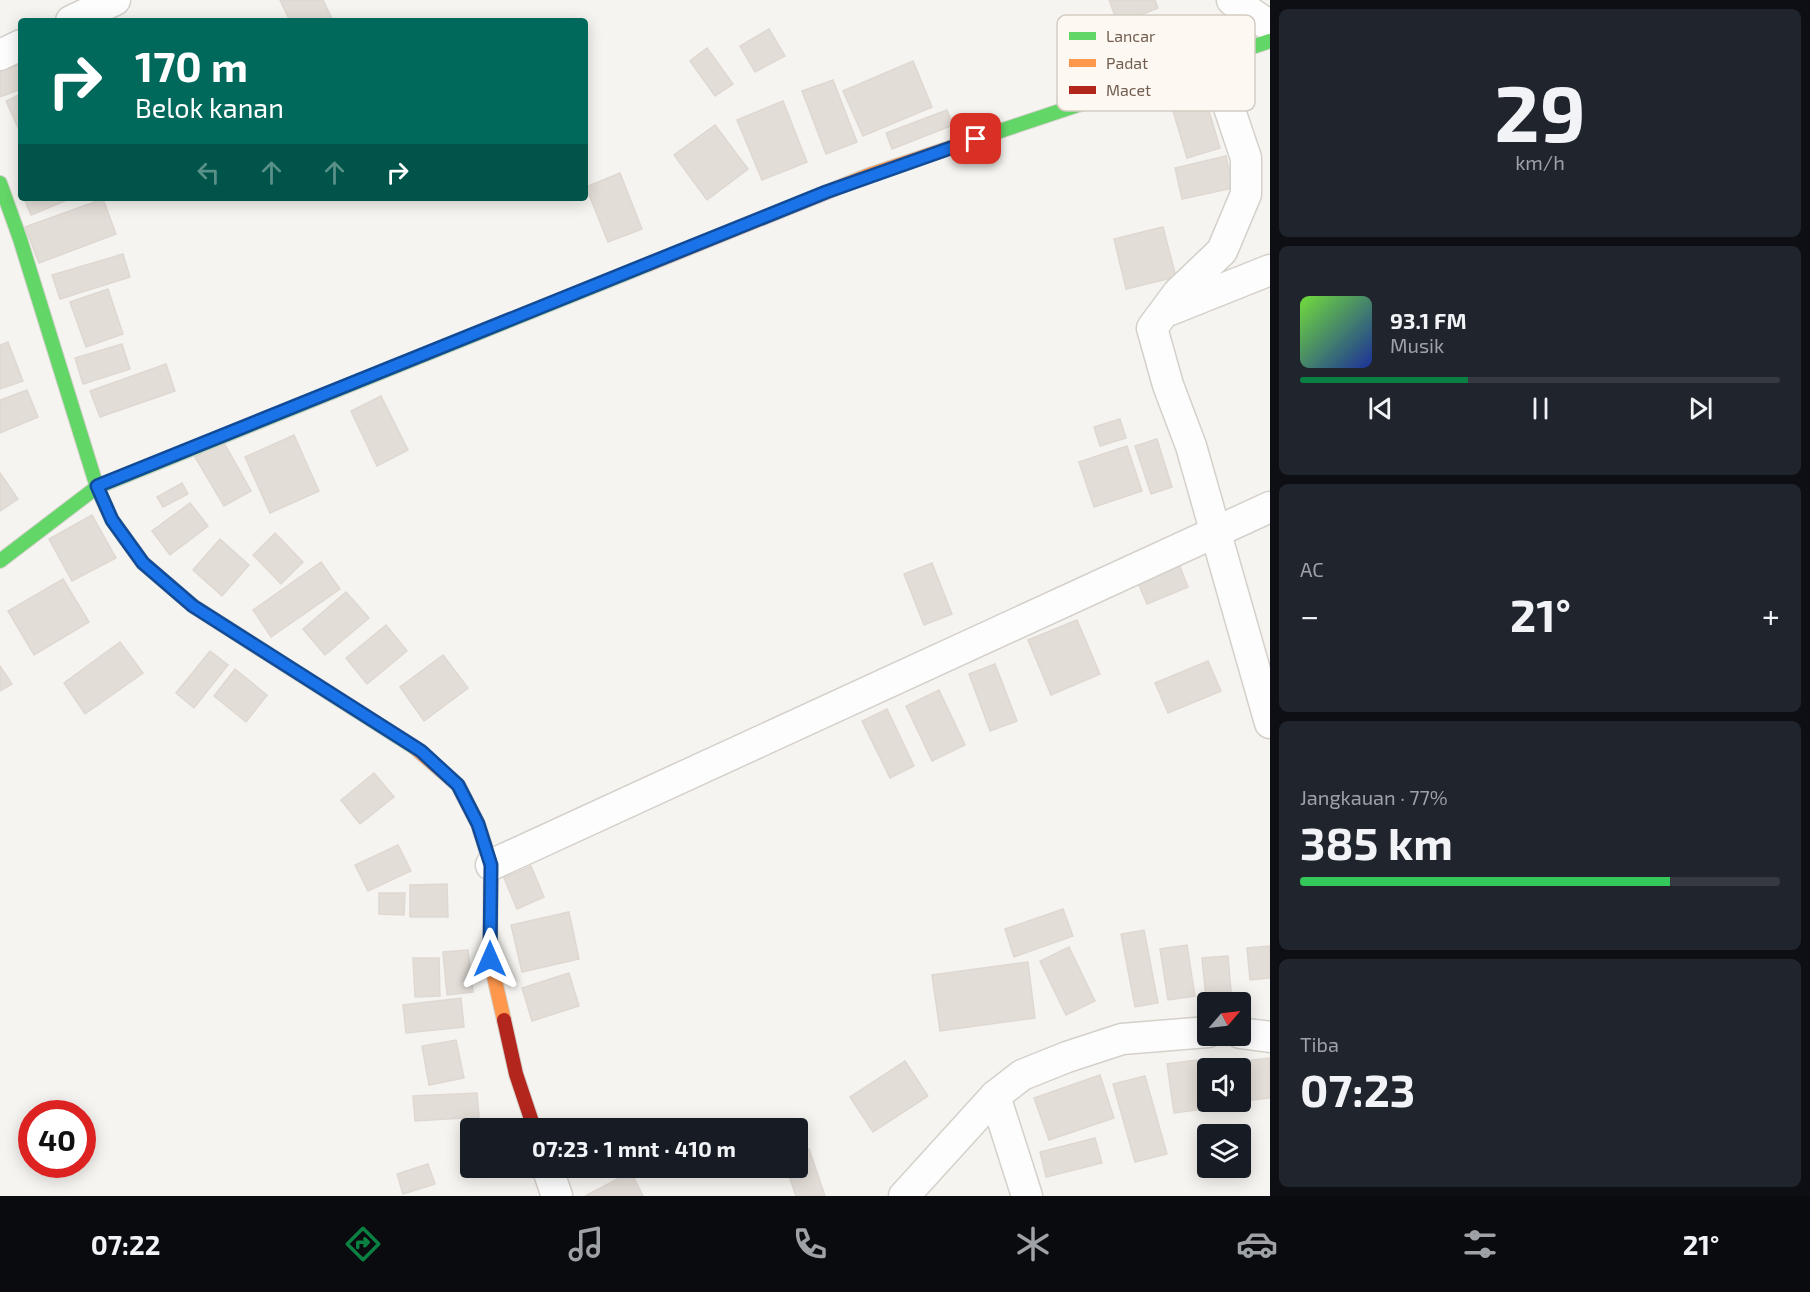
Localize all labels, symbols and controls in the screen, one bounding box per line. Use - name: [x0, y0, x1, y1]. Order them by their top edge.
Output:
- legend: [1057, 15, 1255, 111]
- text: Lancar: [1106, 26, 1156, 45]
- text: 170 m: [135, 40, 248, 90]
- icon: right: [36, 42, 114, 120]
- text: Padat: [1106, 53, 1148, 72]
- text: 29: [1494, 64, 1586, 158]
- text: Macet: [1106, 80, 1151, 99]
- text: Belok kanan: [135, 91, 284, 123]
- pin: [950, 113, 1001, 164]
- icon: arrive: [959, 122, 992, 155]
- text: km/h: [1515, 150, 1565, 174]
- icon: left: [192, 156, 225, 189]
- icon: ahead: [255, 156, 288, 189]
- icon: ahead: [318, 156, 351, 189]
- icon: right: [381, 156, 414, 189]
- text: 93.1 FM: [1390, 307, 1467, 333]
- text: Musik: [1390, 333, 1444, 357]
- icon: previous: [1364, 392, 1397, 425]
- icon: pause: [1524, 392, 1557, 425]
- icon: next: [1684, 392, 1717, 425]
- text: AC: [1300, 557, 1324, 581]
- text: 21°: [1510, 587, 1571, 641]
- text: −: [1300, 595, 1319, 635]
- text: +: [1762, 595, 1780, 635]
- text: Jangkauan · 77%: [1300, 785, 1448, 809]
- text: 385 km: [1300, 815, 1453, 869]
- position arrow: [458, 927, 522, 991]
- north arrow: [1197, 992, 1251, 1046]
- map controls: [1197, 992, 1251, 1178]
- text: Tiba: [1300, 1032, 1339, 1056]
- button: sound: [1197, 1058, 1251, 1112]
- text: 07:23: [1300, 1062, 1415, 1116]
- speed limit sign: 40: [18, 1100, 96, 1178]
- button: layers: [1197, 1124, 1251, 1178]
- text: 07:23 · 1 mnt · 410 m: [532, 1135, 736, 1161]
- icon: directions: [342, 1223, 384, 1265]
- icon: music: [565, 1223, 607, 1265]
- icon: phone: [789, 1223, 831, 1265]
- icon: climate: [1012, 1223, 1054, 1265]
- icon: car: [1236, 1223, 1278, 1265]
- icon: filters: [1459, 1223, 1501, 1265]
- text: 07:22: [91, 1228, 160, 1260]
- text: 21°: [1683, 1228, 1719, 1260]

